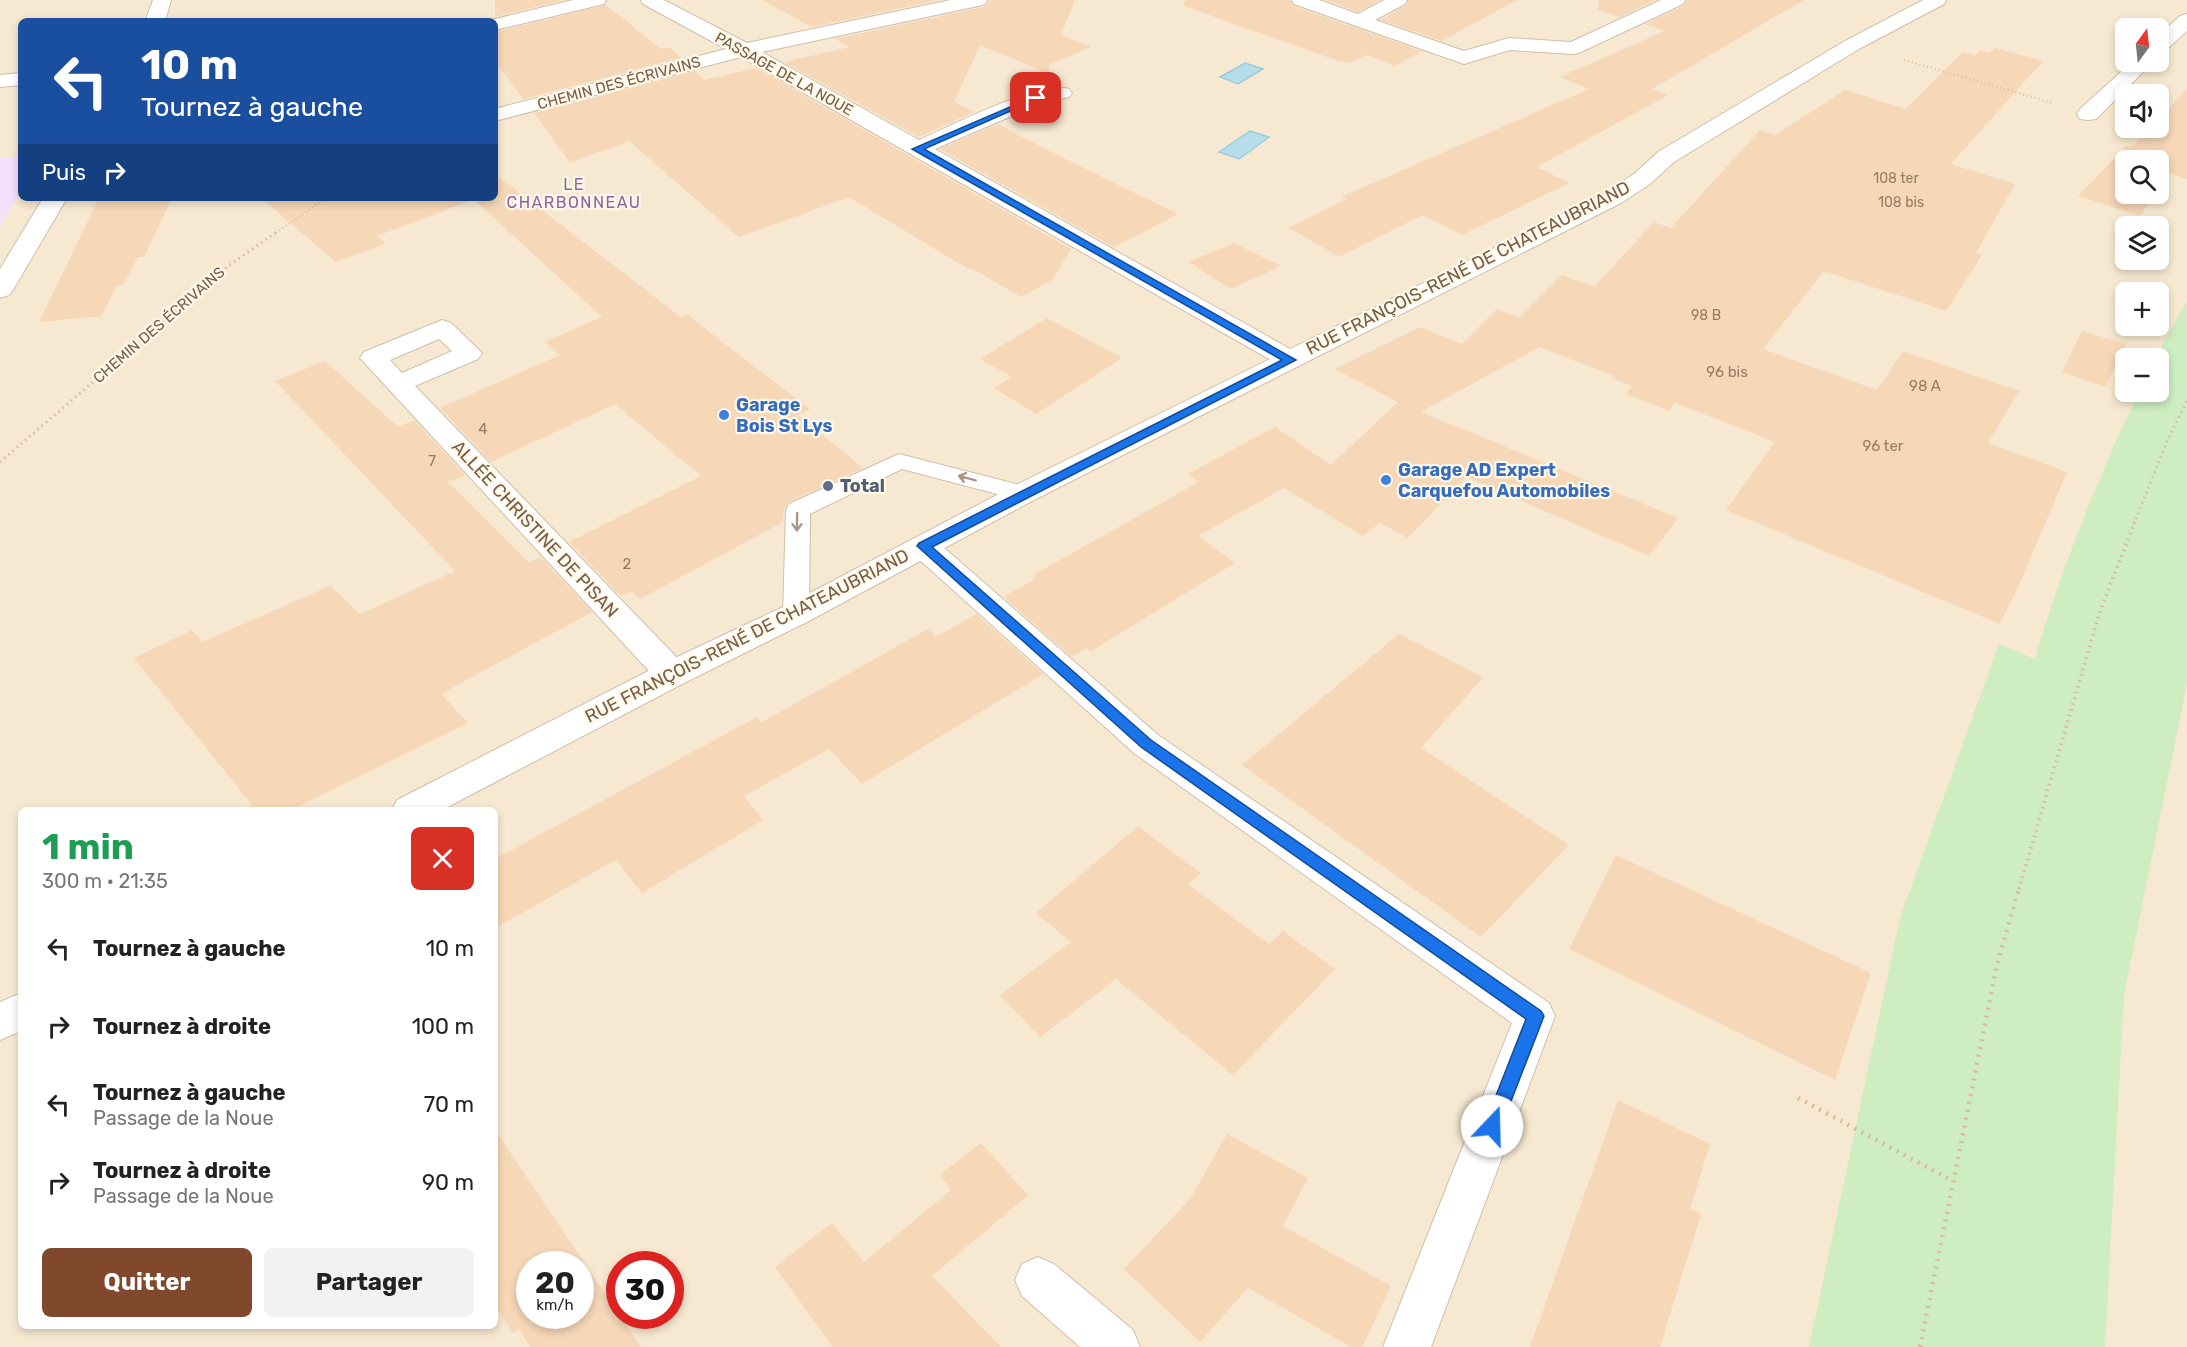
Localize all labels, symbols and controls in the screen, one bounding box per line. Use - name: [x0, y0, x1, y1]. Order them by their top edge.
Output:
- north arrow: [2115, 18, 2169, 72]
- map controls: [2115, 18, 2169, 402]
- street label: PASSAGE DE LA NOUE: [712, 28, 856, 120]
- text: 10 m: [141, 40, 238, 90]
- icon: left: [42, 42, 120, 120]
- street label: CHEMIN DES ÉCRIVAINS: [535, 53, 703, 113]
- pin: [1010, 72, 1061, 123]
- icon: arrive: [1019, 81, 1052, 114]
- button: sound: [2115, 84, 2169, 138]
- text: Tournez à gauche: [141, 91, 363, 123]
- button: search: [2115, 150, 2169, 204]
- icon: right: [98, 156, 131, 189]
- text: Puis: [42, 159, 86, 186]
- house number: 108 ter: [1873, 170, 1919, 187]
- district label: LE CHARBONNEAU: [507, 175, 641, 212]
- street label: RUE FRANÇOIS-RENÉ DE CHATEAUBRIAND: [1302, 176, 1634, 360]
- house number: 108 bis: [1878, 194, 1924, 211]
- button: layers: [2115, 216, 2169, 270]
- street label: CHEMIN DES ÉCRIVAINS: [90, 263, 228, 387]
- button: +: [2115, 282, 2169, 336]
- house number: 98 B: [1691, 307, 1721, 324]
- button: −: [2115, 348, 2169, 402]
- house number: 96 bis: [1706, 363, 1748, 381]
- house number: 98 A: [1909, 377, 1941, 395]
- place label: Garage Bois St Lys: [736, 394, 832, 437]
- marker: Garage Bois St Lys: [717, 408, 731, 422]
- house number: 4: [478, 420, 488, 438]
- street label: ALLÉE CHRISTINE DE PISAN: [447, 436, 623, 622]
- house number: 96 ter: [1862, 437, 1904, 455]
- house number: 7: [428, 452, 436, 470]
- place label: Garage AD Expert Carquefou Automobiles: [1398, 459, 1610, 502]
- one-way arrow: [958, 472, 977, 484]
- marker: Garage AD Expert Carquefou Automobiles: [1379, 473, 1393, 487]
- place label: Total: [840, 475, 885, 497]
- marker: Total: [821, 479, 835, 493]
- one-way arrow: [791, 511, 803, 531]
- street label: RUE FRANÇOIS-RENÉ DE CHATEAUBRIAND: [581, 544, 913, 728]
- house number: 2: [623, 555, 632, 573]
- text: 1 min: [42, 825, 134, 868]
- button: close: [411, 827, 474, 890]
- text: 300 m · 21:35: [42, 869, 168, 893]
- icon: left: [42, 932, 75, 965]
- text: Tournez à gauche: [93, 935, 286, 962]
- text: 10 m: [426, 935, 474, 962]
- icon: right: [42, 1010, 75, 1043]
- text: Tournez à droite: [93, 1013, 271, 1040]
- text: 100 m: [412, 1013, 474, 1040]
- text: Tournez à gauche: [93, 1079, 286, 1106]
- icon: left: [42, 1088, 75, 1121]
- text: 70 m: [424, 1091, 474, 1118]
- position arrow: [1460, 1094, 1524, 1158]
- text: Passage de la Noue: [93, 1106, 274, 1130]
- text: Tournez à droite: [93, 1157, 271, 1184]
- icon: right: [42, 1166, 75, 1199]
- text: 90 m: [422, 1169, 474, 1196]
- text: Passage de la Noue: [93, 1184, 274, 1208]
- button: Quitter: [42, 1248, 252, 1317]
- button: Partager: [264, 1248, 474, 1317]
- speed limit sign: 30: [606, 1251, 684, 1329]
- text: 20: [535, 1265, 575, 1301]
- text: km/h: [536, 1296, 574, 1314]

